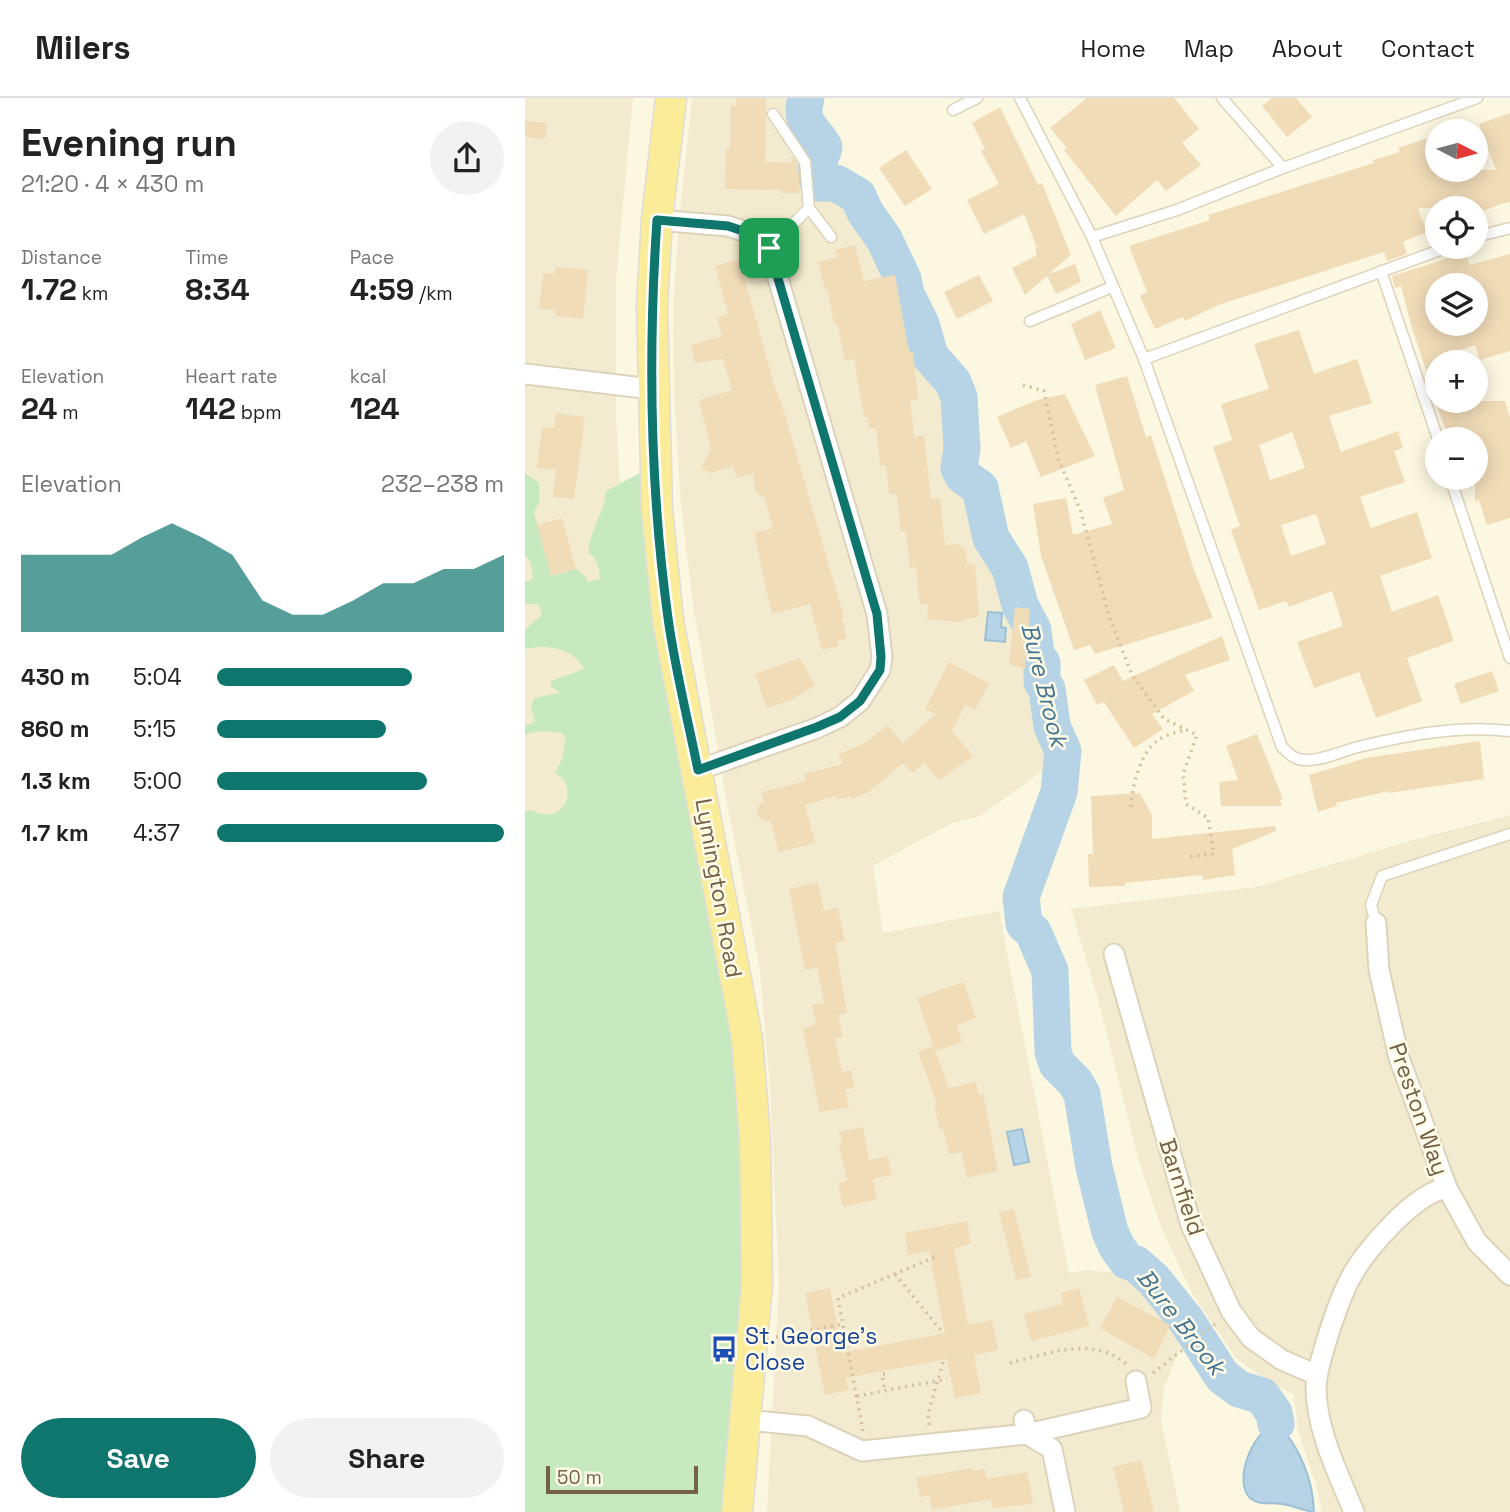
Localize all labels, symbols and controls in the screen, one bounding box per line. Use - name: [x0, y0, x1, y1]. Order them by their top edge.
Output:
- text: Milers: [35, 27, 131, 69]
- text: Home: [1080, 33, 1146, 64]
- text: Map: [1184, 33, 1234, 64]
- text: About: [1272, 33, 1343, 64]
- text: Contact: [1381, 33, 1475, 64]
- text: Evening run: [21, 119, 237, 167]
- north arrow: [1425, 119, 1487, 182]
- map controls: [1425, 119, 1488, 490]
- button: share: [430, 121, 504, 195]
- text: 21:20 · 4 × 430 m: [21, 169, 204, 199]
- button: locate: [1425, 196, 1488, 259]
- pin: [739, 218, 799, 278]
- icon: arrive: [750, 229, 788, 267]
- text: Distance: [21, 245, 102, 270]
- text: Time: [185, 245, 229, 270]
- text: Pace: [350, 245, 394, 270]
- text: 1.72: [21, 270, 77, 309]
- text: 8:34: [185, 270, 250, 309]
- text: 4:59: [350, 270, 414, 309]
- button: layers: [1425, 273, 1488, 336]
- text: km: [77, 281, 108, 306]
- text: /km: [414, 281, 453, 306]
- button: +: [1425, 350, 1488, 413]
- text: Elevation: [21, 364, 104, 389]
- text: Heart rate: [185, 364, 278, 389]
- text: kcal: [350, 364, 386, 389]
- text: 24: [21, 389, 57, 428]
- text: 142: [185, 389, 236, 428]
- text: 124: [350, 389, 400, 428]
- text: m: [57, 400, 79, 425]
- text: bpm: [236, 400, 282, 425]
- button: −: [1425, 427, 1488, 490]
- text: Elevation: [21, 469, 122, 499]
- text: 232–238 m: [381, 469, 504, 499]
- water label: Bure Brook: [1014, 620, 1076, 753]
- text: 430 m: [21, 662, 90, 692]
- text: 5:04: [133, 662, 182, 692]
- text: 860 m: [21, 714, 89, 744]
- text: 5:15: [133, 714, 176, 744]
- text: 1.3 km: [21, 766, 91, 796]
- text: 5:00: [133, 766, 182, 796]
- street label: Lymington Road: [688, 796, 750, 980]
- text: 1.7 km: [21, 818, 89, 848]
- text: 4:37: [133, 818, 180, 848]
- street label: Preston Way: [1382, 1039, 1456, 1179]
- street label: Barnfield: [1152, 1135, 1212, 1239]
- water label: Bure Brook: [1130, 1262, 1234, 1384]
- place label: St. George's Close: [745, 1321, 877, 1377]
- bus stop icon: St. George's Close: [709, 1334, 739, 1364]
- button: Save: [21, 1418, 256, 1498]
- button: Share: [270, 1418, 504, 1498]
- scale bar: [546, 1463, 698, 1495]
- text: 50 m: [557, 1465, 602, 1490]

